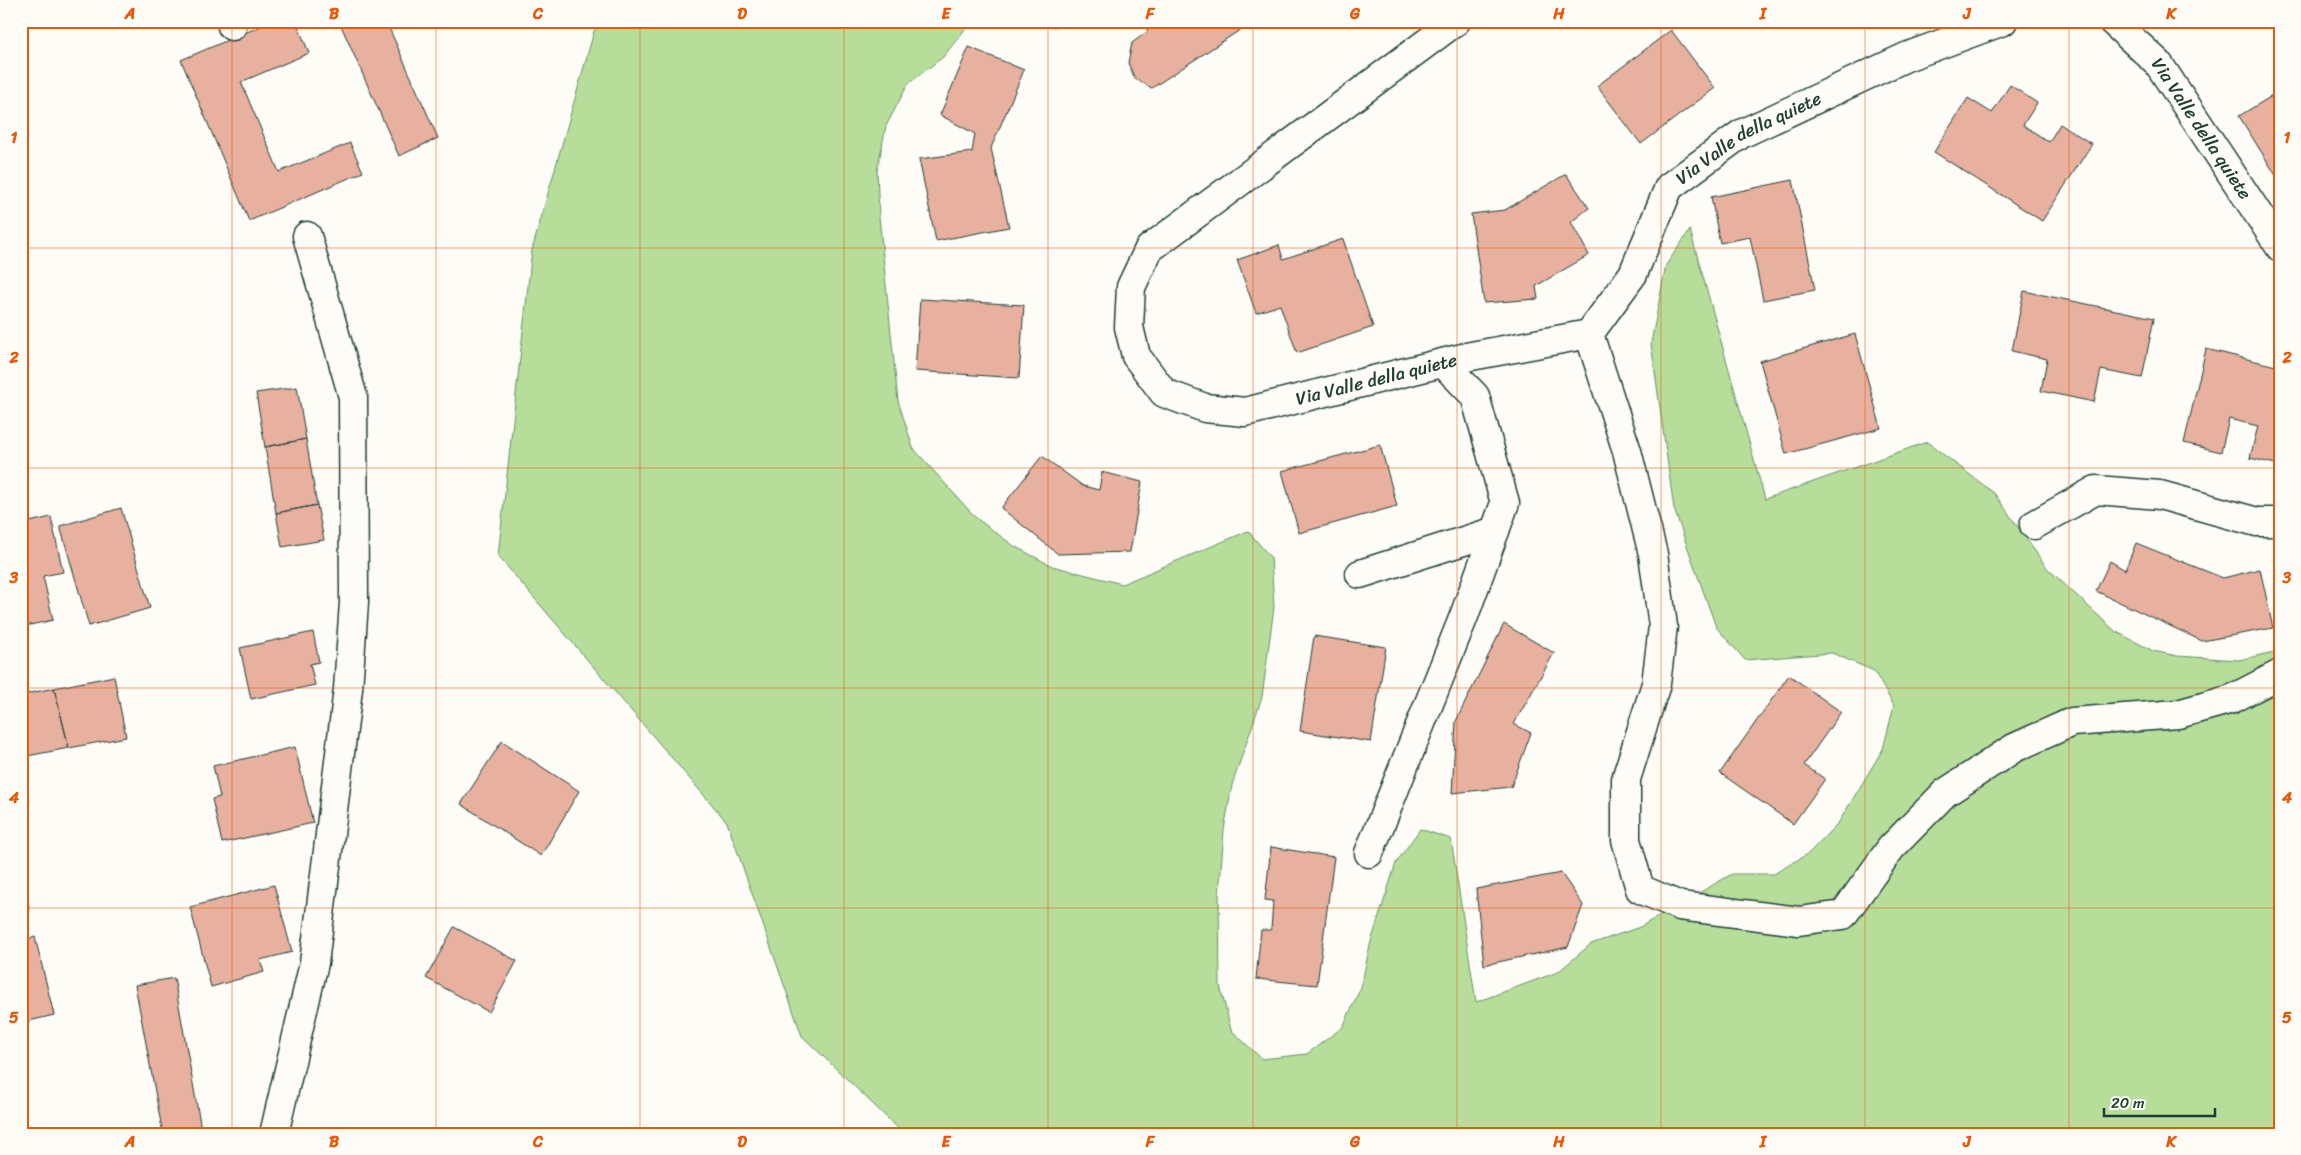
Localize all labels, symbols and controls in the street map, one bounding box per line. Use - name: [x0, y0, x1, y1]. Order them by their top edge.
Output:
- text: A: [124, 0, 135, 28]
- text: B: [329, 0, 340, 28]
- text: C: [532, 0, 544, 28]
- text: D: [737, 0, 747, 28]
- text: E: [942, 0, 952, 28]
- text: F: [1145, 0, 1156, 28]
- text: G: [1349, 0, 1361, 28]
- text: H: [1552, 0, 1565, 28]
- text: I: [1759, 0, 1768, 28]
- text: J: [1962, 0, 1972, 28]
- text: K: [2165, 0, 2177, 28]
- street label: Via Valle della quiete: [2142, 51, 2261, 206]
- street label: Via Valle della quiete: [1669, 83, 1827, 193]
- text: 1: [11, 123, 18, 152]
- text: 1: [2284, 123, 2291, 152]
- text: 2: [8, 343, 19, 372]
- text: 2: [2281, 343, 2292, 372]
- street label: Via Valle della quiete: [1292, 344, 1461, 415]
- text: 3: [9, 563, 19, 592]
- text: 3: [2282, 563, 2292, 592]
- text: 4: [8, 783, 19, 812]
- text: 4: [2281, 783, 2292, 812]
- text: 5: [9, 1003, 19, 1032]
- text: 5: [2282, 1003, 2292, 1032]
- scale bar: [2104, 1085, 2215, 1117]
- text: 20 m: [2111, 1090, 2145, 1116]
- text: A: [124, 1127, 135, 1155]
- text: B: [329, 1127, 340, 1155]
- text: C: [532, 1127, 544, 1155]
- text: D: [737, 1127, 747, 1155]
- text: E: [942, 1127, 952, 1155]
- text: F: [1145, 1127, 1156, 1155]
- text: G: [1349, 1127, 1361, 1155]
- text: H: [1552, 1127, 1565, 1155]
- text: I: [1759, 1127, 1768, 1155]
- text: J: [1962, 1127, 1972, 1155]
- text: K: [2165, 1127, 2177, 1155]

